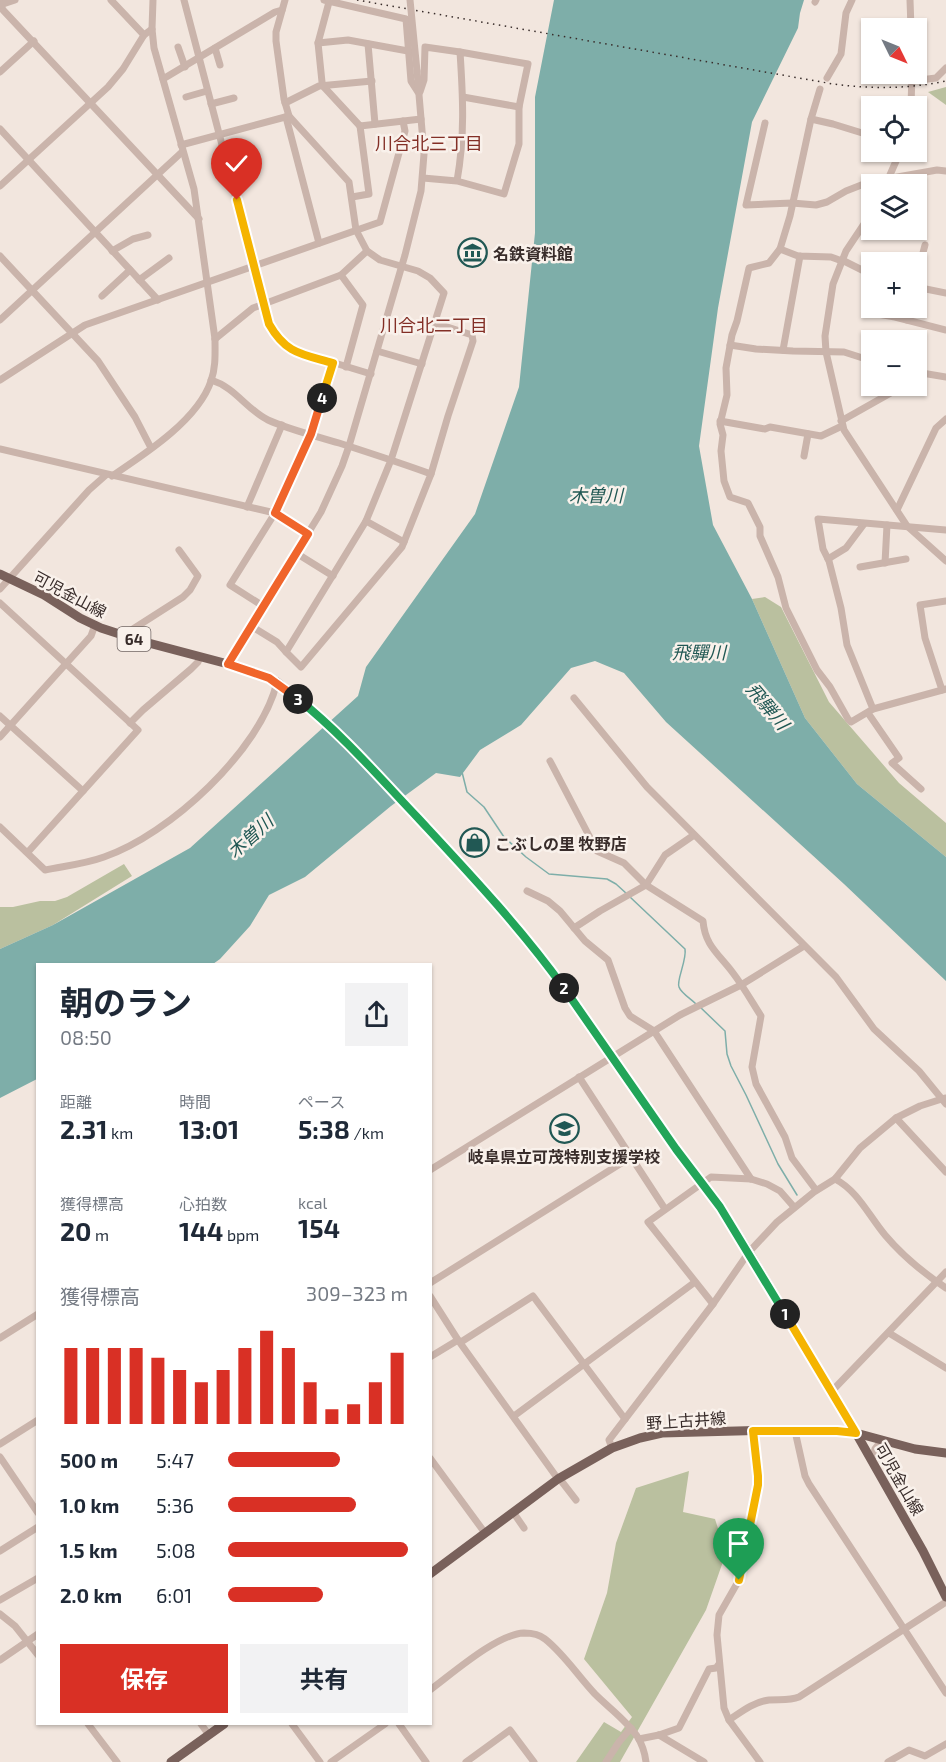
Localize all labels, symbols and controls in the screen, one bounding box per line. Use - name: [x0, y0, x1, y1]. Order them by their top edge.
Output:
- north arrow: [861, 18, 927, 84]
- map controls: [861, 18, 927, 396]
- button: locate: [861, 96, 927, 162]
- district label: 川合北三丁目: [375, 132, 483, 154]
- pin: [211, 138, 262, 200]
- icon: check: [220, 147, 253, 180]
- button: layers: [861, 174, 927, 240]
- museum icon: 名鉄資料館: [456, 237, 488, 269]
- place label: 名鉄資料館: [493, 244, 573, 263]
- button: +: [861, 252, 927, 318]
- district label: 川合北二丁目: [380, 314, 488, 336]
- button: −: [861, 330, 927, 396]
- pin: 4: [307, 383, 337, 413]
- text: 4: [317, 388, 327, 407]
- water label: 木曽川: [569, 484, 625, 506]
- street label: 可児金山線: [30, 567, 110, 621]
- road number: 64: [118, 627, 150, 651]
- water label: 飛驒川: [672, 641, 728, 663]
- water label: 飛騨川: [742, 678, 795, 735]
- pin: 3: [283, 684, 313, 714]
- text: 3: [293, 689, 303, 708]
- water label: 木曽川: [223, 808, 279, 862]
- shop icon: こぶしの里 牧野店: [458, 827, 490, 859]
- place label: こぶしの里 牧野店: [495, 834, 626, 853]
- pin: 2: [549, 973, 579, 1003]
- text: 2: [559, 978, 569, 997]
- text: 朝のラン: [60, 982, 192, 1022]
- button: share: [345, 983, 408, 1046]
- text: 08:50: [60, 1025, 112, 1049]
- text: 距離: [60, 1092, 92, 1111]
- text: 時間: [179, 1092, 211, 1111]
- text: ペース: [298, 1092, 345, 1111]
- school or university icon: 岐阜県立可茂特別支援学校: [548, 1112, 580, 1144]
- text: 2.31: [60, 1113, 107, 1144]
- text: 13:01: [179, 1113, 239, 1144]
- text: 5:38: [298, 1113, 350, 1144]
- text: km: [107, 1123, 133, 1142]
- text: /km: [350, 1123, 384, 1142]
- place label: 岐阜県立可茂特別支援学校: [468, 1147, 660, 1166]
- text: kcal: [298, 1193, 327, 1212]
- text: 獲得標高: [60, 1194, 124, 1213]
- text: 心拍数: [179, 1194, 227, 1213]
- text: 154: [298, 1212, 340, 1243]
- text: 20: [60, 1215, 92, 1246]
- text: 144: [179, 1215, 223, 1246]
- text: m: [92, 1225, 109, 1244]
- text: bpm: [223, 1225, 259, 1244]
- text: 309–323 m: [306, 1281, 408, 1305]
- text: 獲得標高: [60, 1284, 140, 1308]
- pin: 1: [770, 1299, 800, 1329]
- text: 1: [782, 1304, 788, 1323]
- street label: 野上古井線: [645, 1408, 727, 1432]
- street label: 可児金山線: [872, 1440, 928, 1518]
- text: 500 m: [60, 1448, 118, 1472]
- text: 5:47: [156, 1448, 194, 1472]
- text: 1.0 km: [60, 1493, 119, 1517]
- text: 5:36: [156, 1493, 194, 1517]
- pin: [713, 1518, 764, 1580]
- icon: arrive: [722, 1527, 755, 1560]
- text: 1.5 km: [60, 1538, 118, 1562]
- text: 5:08: [156, 1538, 196, 1562]
- text: 2.0 km: [60, 1583, 122, 1607]
- text: 6:01: [156, 1583, 192, 1607]
- button: 保存: [60, 1644, 228, 1713]
- button: 共有: [240, 1644, 408, 1713]

